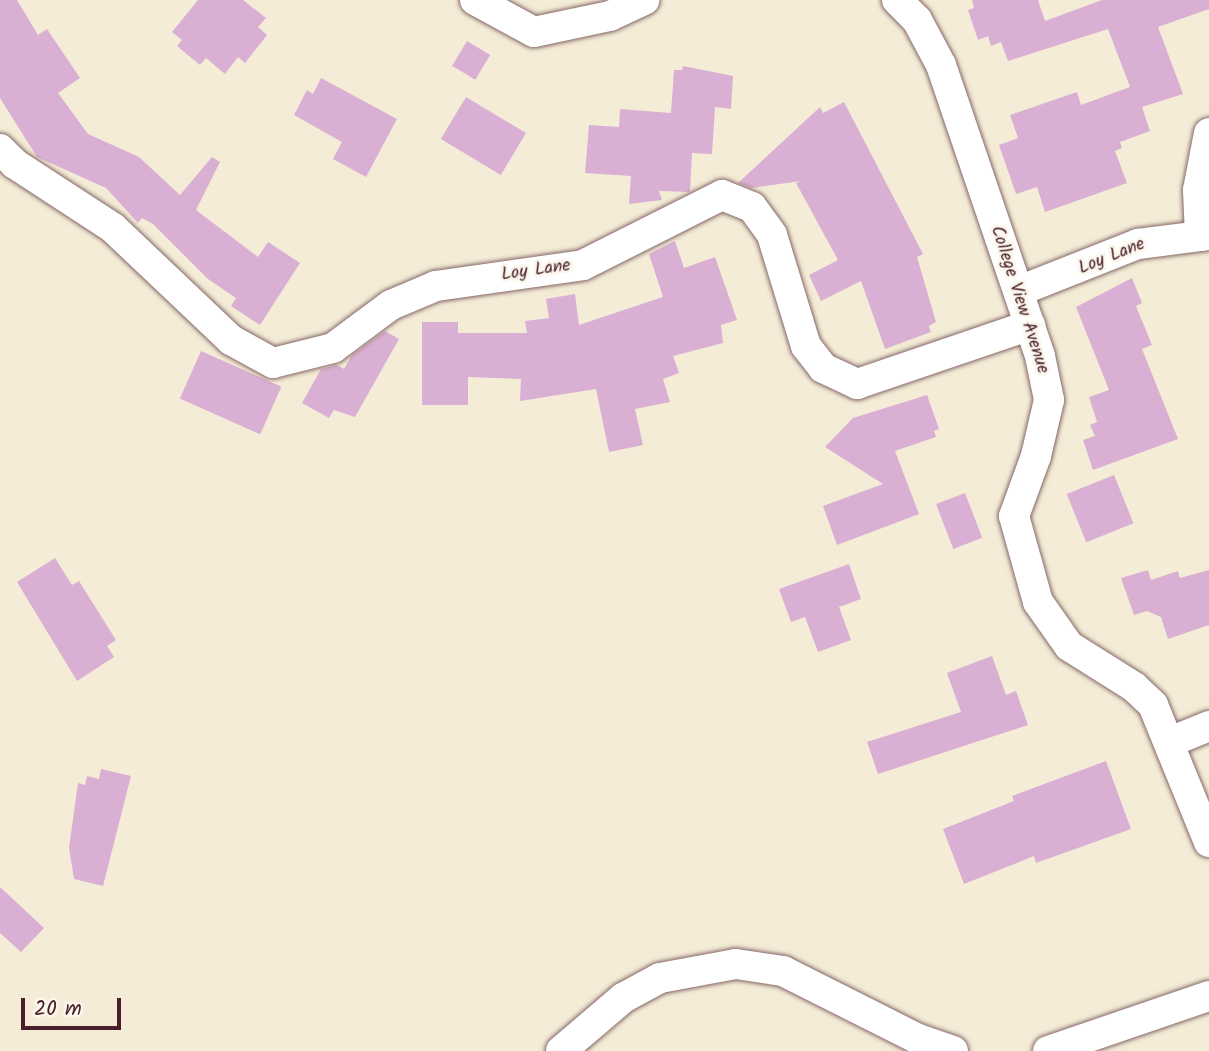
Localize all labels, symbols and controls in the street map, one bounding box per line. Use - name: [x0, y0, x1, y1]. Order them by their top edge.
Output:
- street label: College View Avenue: [985, 223, 1053, 377]
- street label: Loy Lane: [1076, 234, 1148, 280]
- street label: Loy Lane: [500, 255, 572, 287]
- scale bar: [24, 984, 124, 1028]
- text: 20 m: [34, 993, 82, 1026]

